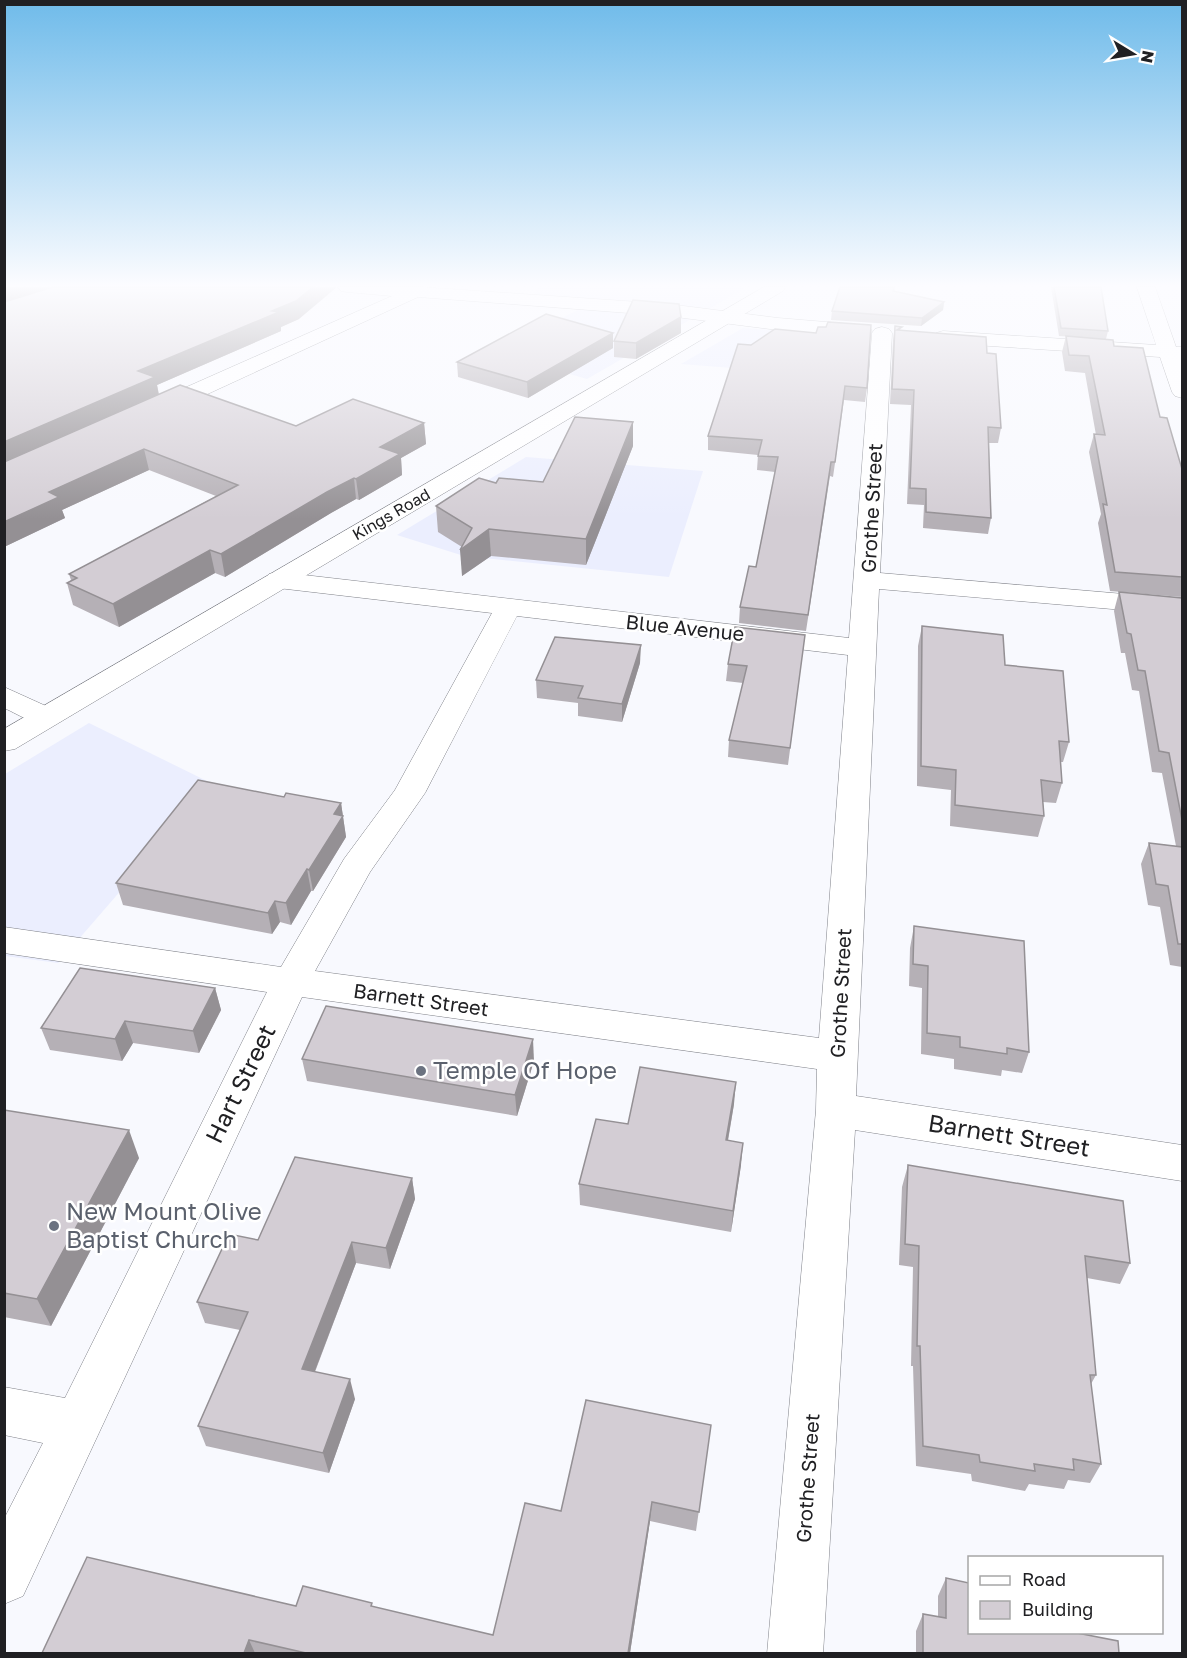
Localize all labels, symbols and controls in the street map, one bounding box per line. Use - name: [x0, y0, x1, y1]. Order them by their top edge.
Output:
- north arrow: [1103, 24, 1163, 84]
- text: N: [1137, 49, 1159, 65]
- street label: Grothe Street: [856, 443, 886, 573]
- street label: Kings Road: [348, 484, 434, 544]
- street label: Blue Avenue: [625, 609, 746, 645]
- street label: Grothe Street: [825, 928, 855, 1058]
- street label: Barnett Street: [352, 978, 490, 1020]
- street label: Hart Street: [199, 1019, 281, 1147]
- place label: Temple Of Hope: [433, 1055, 617, 1084]
- marker: Temple Of Hope: [414, 1064, 428, 1078]
- street label: Barnett Street: [926, 1107, 1092, 1162]
- place label: New Mount Olive Baptist Church: [66, 1196, 262, 1253]
- marker: New Mount Olive Baptist Church: [47, 1219, 61, 1233]
- street label: Grothe Street: [791, 1412, 824, 1544]
- legend: [968, 1556, 1163, 1634]
- text: Road: [1022, 1568, 1066, 1590]
- text: Building: [1022, 1598, 1093, 1620]

